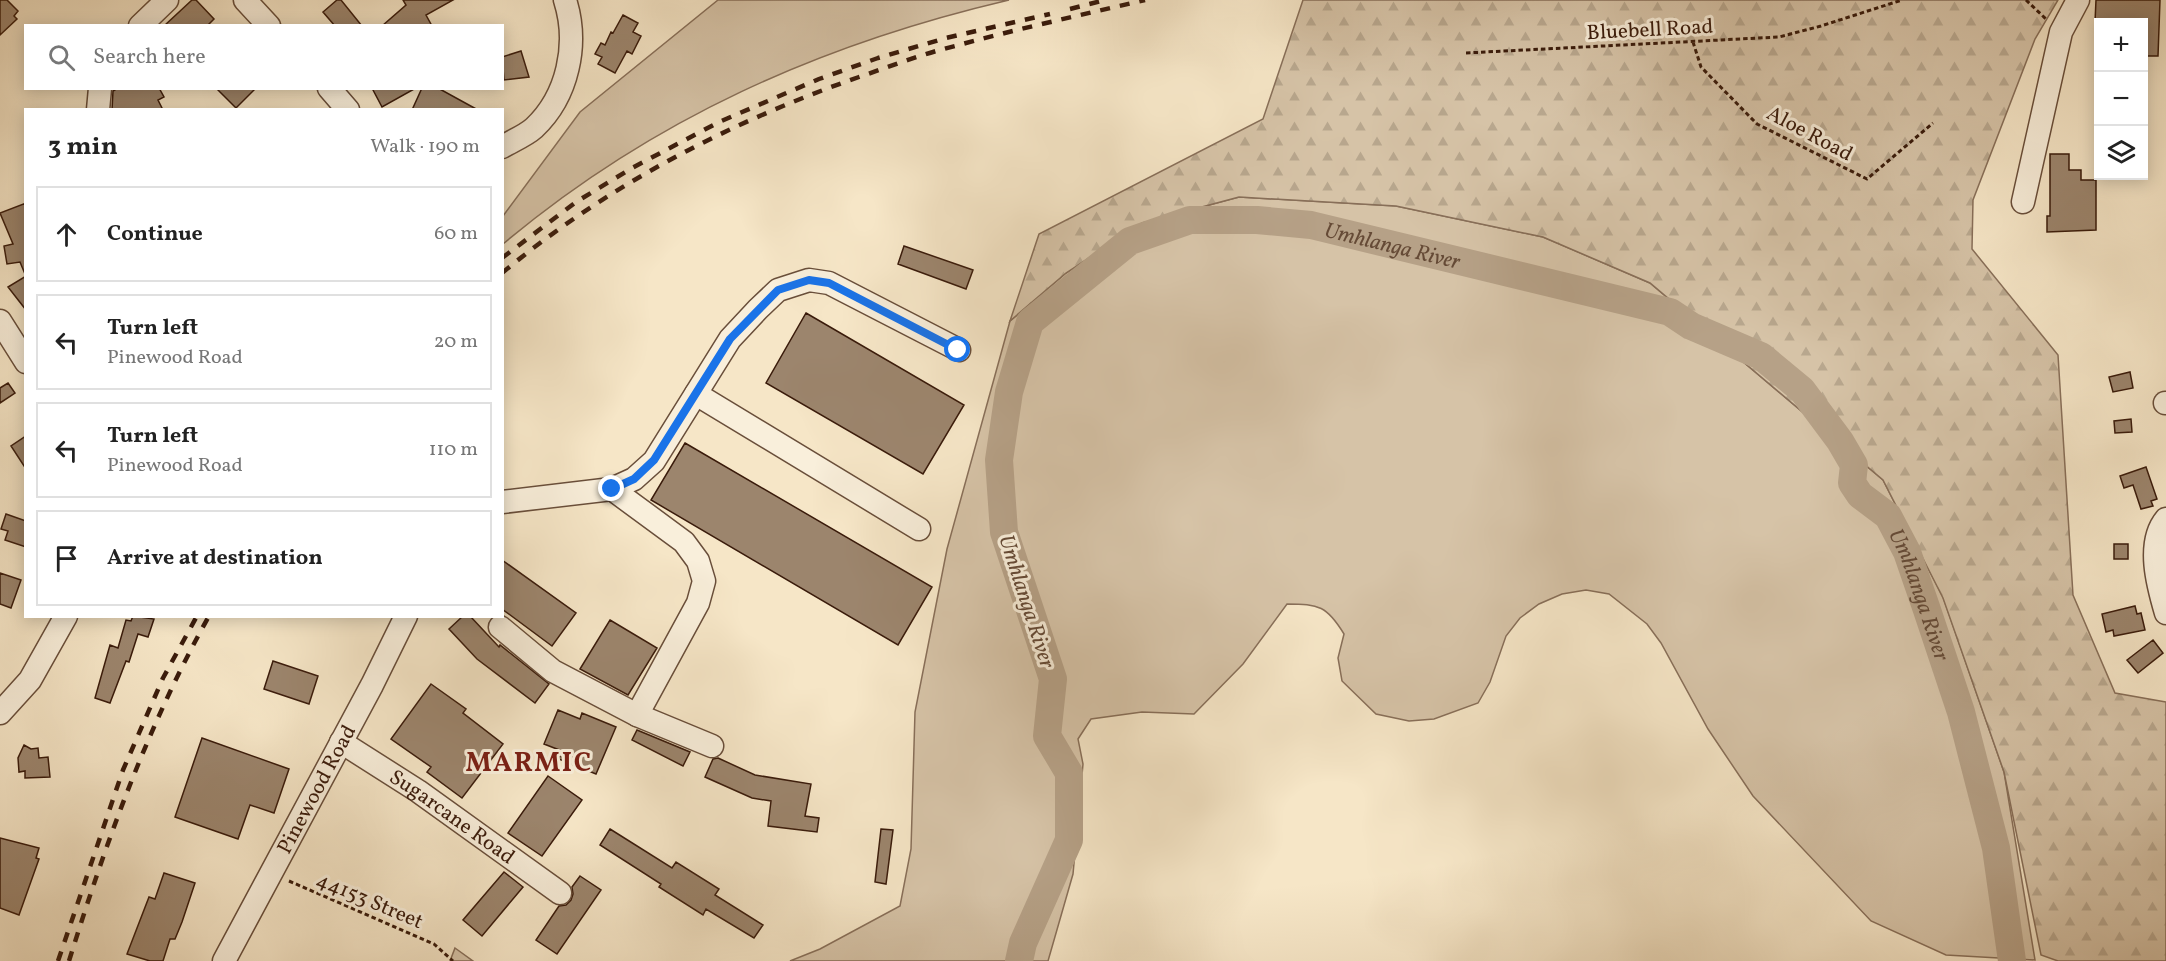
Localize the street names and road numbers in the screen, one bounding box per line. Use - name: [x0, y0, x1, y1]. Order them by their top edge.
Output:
- street label: Bluebell Road: [1586, 13, 1714, 48]
- street label: Aloe Road: [1761, 100, 1858, 169]
- street label: Pinewood Road: [271, 720, 364, 860]
- street label: Sugarcane Road: [383, 763, 520, 872]
- street label: 44153 Street: [312, 866, 427, 937]

